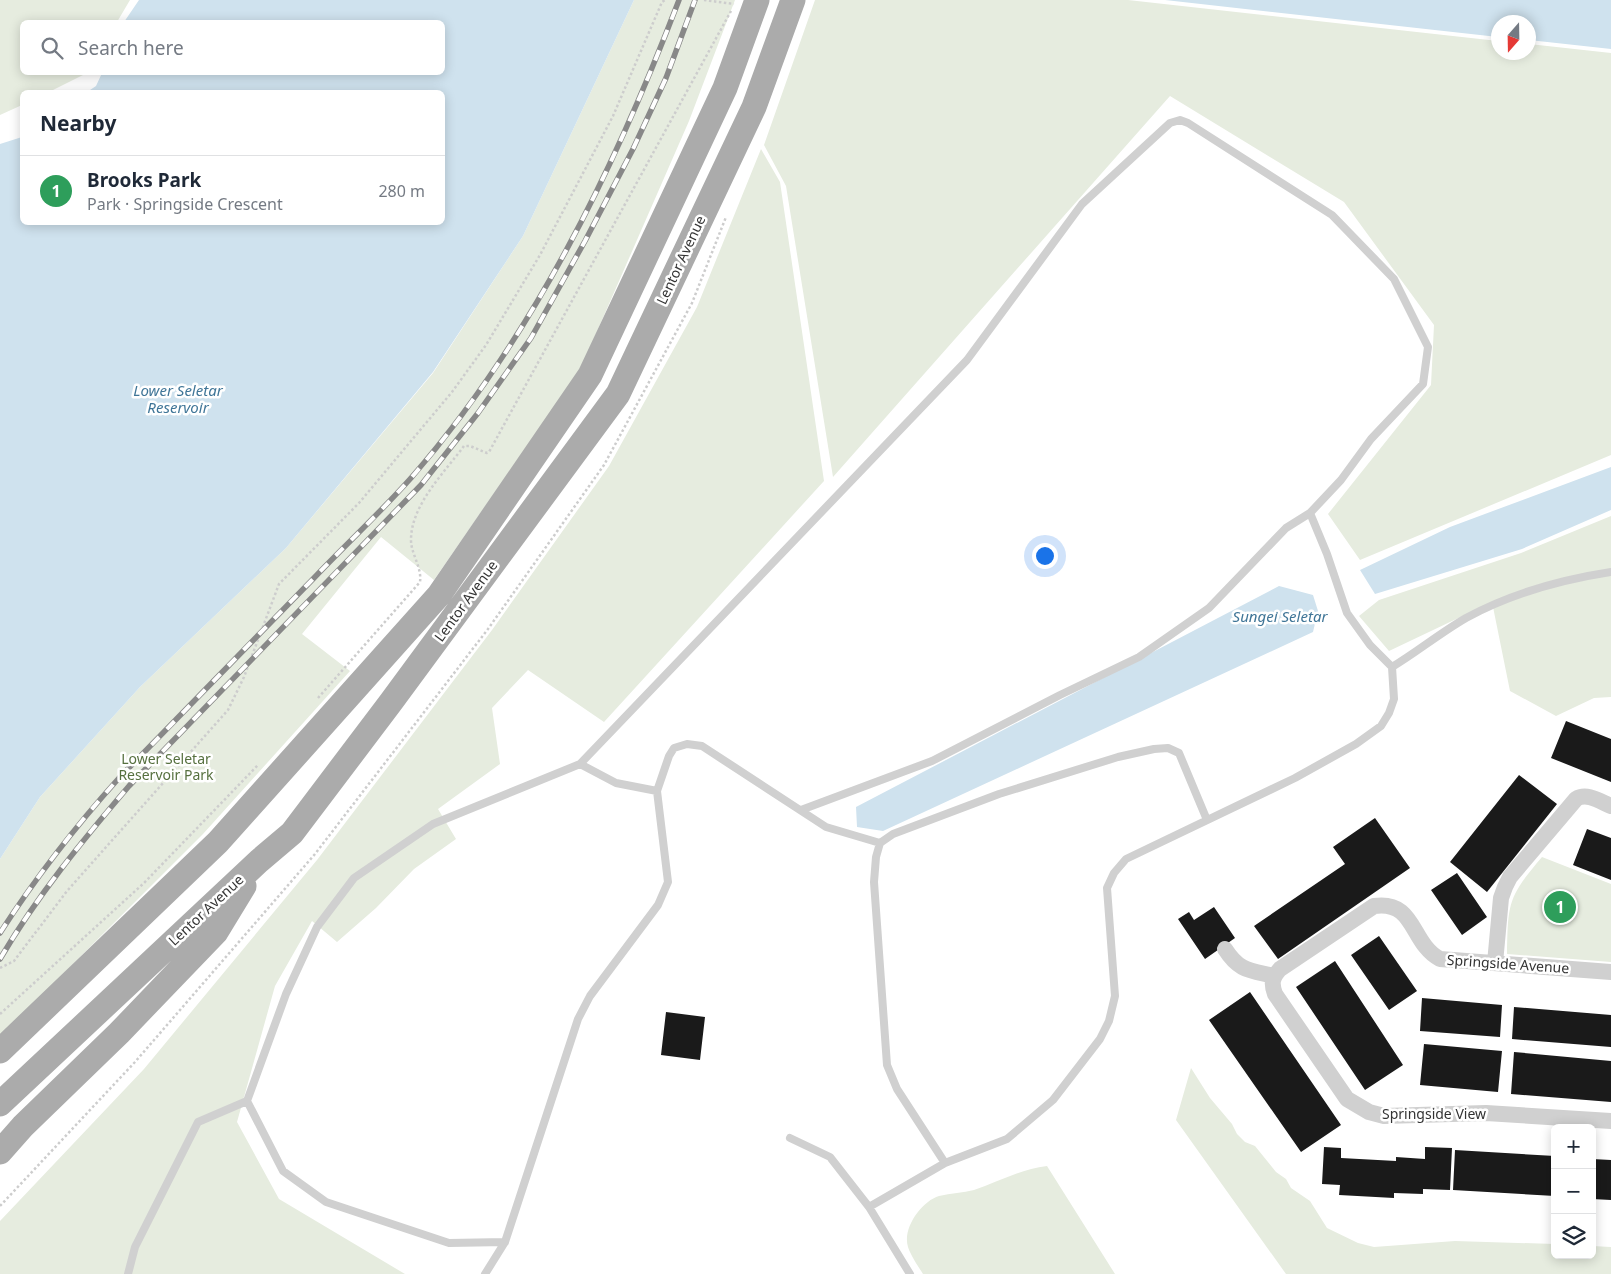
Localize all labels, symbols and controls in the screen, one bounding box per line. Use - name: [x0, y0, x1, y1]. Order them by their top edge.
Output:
- north arrow: [1491, 15, 1536, 60]
- search box: [20, 20, 445, 75]
- icon: search: [38, 34, 66, 62]
- text: Search here: [78, 35, 184, 61]
- text: Nearby: [40, 109, 116, 137]
- text: Brooks Park: [87, 167, 201, 193]
- text: 1: [51, 180, 61, 202]
- text: 280 m: [378, 180, 425, 202]
- text: Park · Springside Crescent: [87, 193, 283, 215]
- street label: Lentor Avenue: [652, 212, 709, 307]
- water label: Lower Seletar Reservoir: [133, 380, 224, 417]
- your location: [1032, 543, 1058, 569]
- street label: Lentor Avenue: [430, 556, 502, 645]
- water label: Sungei Seletar: [1233, 606, 1328, 626]
- park label: Lower Seletar Reservoir Park: [118, 749, 214, 784]
- street label: Lentor Avenue: [164, 870, 247, 949]
- pin: 1: [1544, 888, 1576, 926]
- street label: Springside Avenue: [1446, 950, 1570, 977]
- street label: Springside View: [1382, 1104, 1486, 1123]
- map controls: [1551, 1124, 1596, 1259]
- button: +: [1551, 1124, 1596, 1169]
- button: −: [1551, 1169, 1596, 1214]
- button: layers: [1551, 1214, 1596, 1259]

